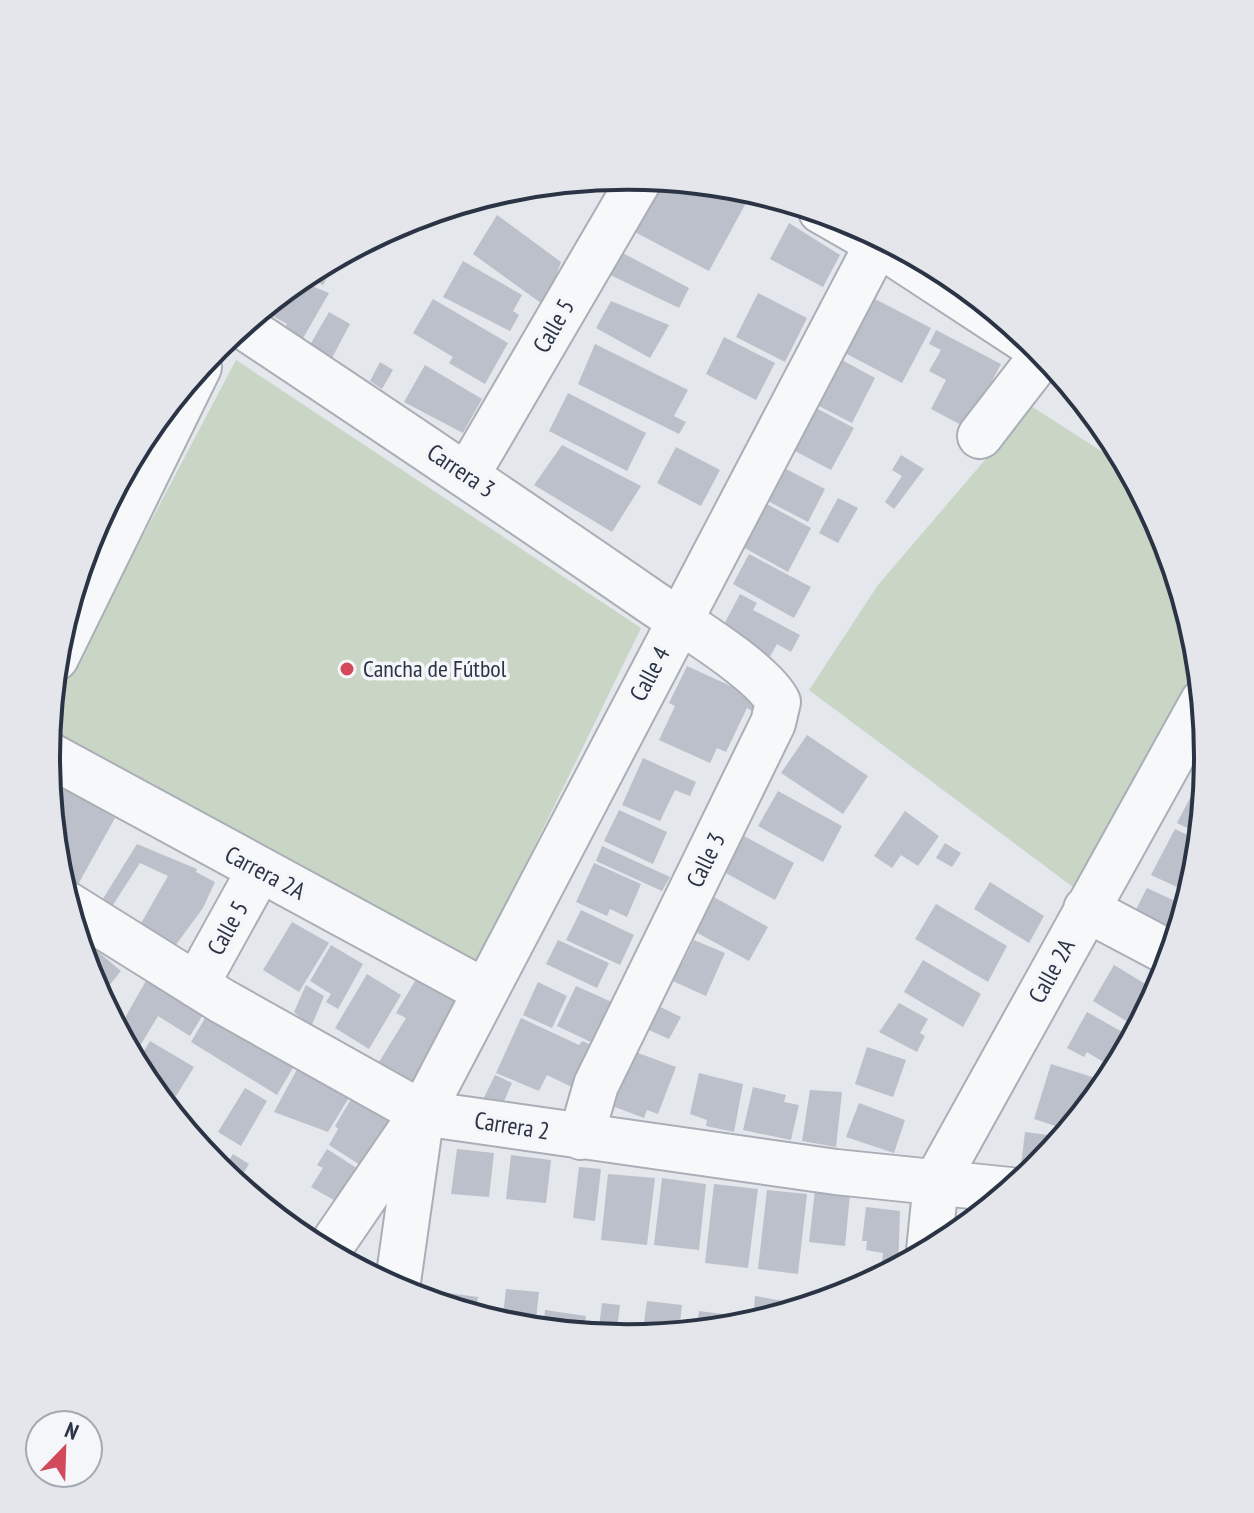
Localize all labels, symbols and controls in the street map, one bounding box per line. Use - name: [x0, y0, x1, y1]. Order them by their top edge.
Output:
- street label: Calle 5: [526, 293, 581, 358]
- street label: Carrera 3: [421, 437, 501, 505]
- street label: Calle 4: [622, 641, 677, 706]
- place label: Cancha de Fútbol: [363, 653, 507, 684]
- marker: Cancha de Fútbol: [338, 660, 356, 678]
- street label: Calle 3: [679, 827, 732, 892]
- street label: Carrera 2A: [220, 839, 311, 907]
- street label: Calle 5: [200, 895, 255, 960]
- street label: Calle 2A: [1021, 933, 1082, 1008]
- street label: Carrera 2: [472, 1104, 552, 1147]
- north arrow: [24, 1409, 104, 1489]
- text: N: [61, 1415, 83, 1446]

